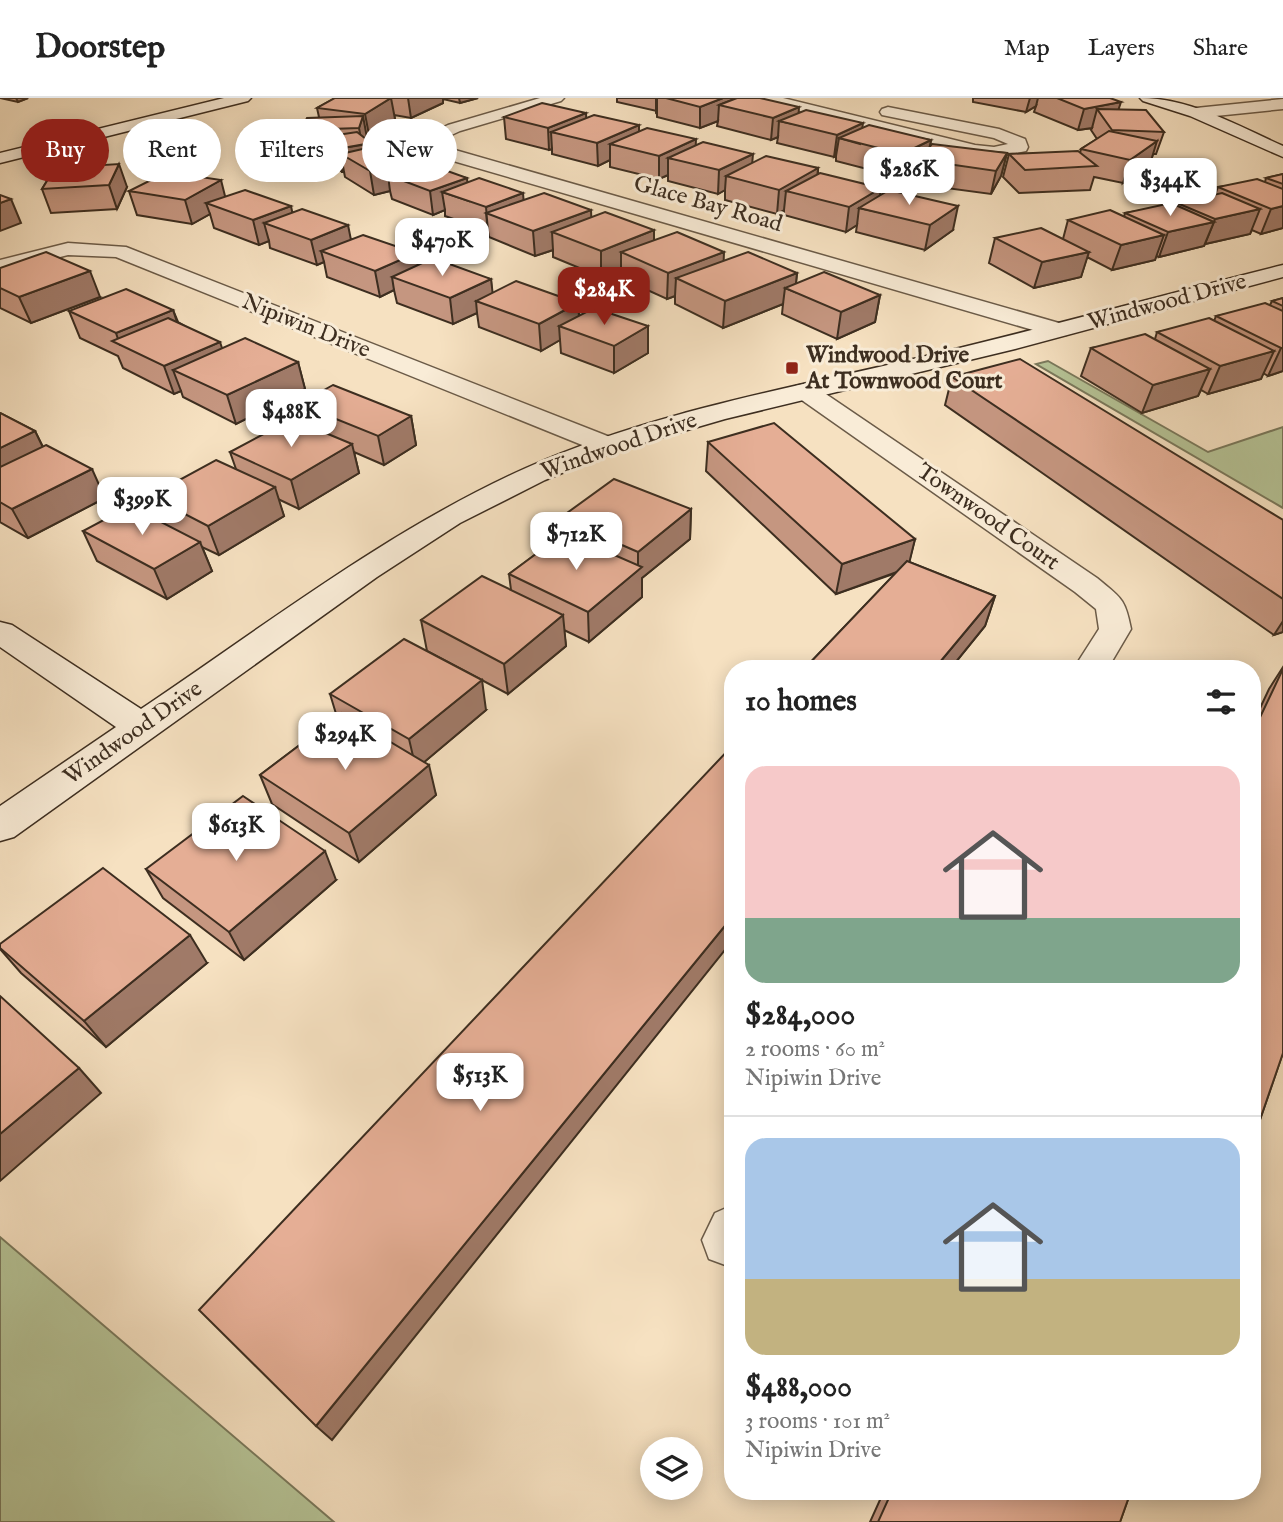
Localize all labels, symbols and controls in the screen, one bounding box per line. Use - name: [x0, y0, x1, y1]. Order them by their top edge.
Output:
- text: Doorstep: [35, 27, 165, 69]
- text: Map: [1004, 33, 1050, 64]
- text: Layers: [1088, 33, 1155, 64]
- text: Share: [1193, 33, 1248, 64]
- chip: Buy: [21, 119, 109, 182]
- chip: Rent: [123, 119, 221, 182]
- chip: Filters: [235, 119, 348, 182]
- chip: New: [362, 119, 457, 182]
- pin: $286K: [860, 148, 958, 207]
- text: $286K: [880, 155, 938, 184]
- pin: $344K: [1121, 158, 1219, 218]
- text: $344K: [1140, 166, 1200, 195]
- street label: Glace Bay Road: [630, 169, 786, 239]
- pin: $470K: [393, 218, 491, 278]
- text: $470K: [411, 226, 473, 255]
- street label: Windwood Drive: [1085, 267, 1249, 337]
- pin: $284K: [555, 268, 653, 327]
- text: $284K: [574, 275, 634, 304]
- street label: Nipiwin Drive: [237, 287, 375, 365]
- place label: Windwood Drive At Townwood Court: [805, 341, 1003, 396]
- marker: Windwood Drive At Townwood Court: [784, 360, 800, 376]
- pin: $488K: [242, 390, 340, 449]
- text: $488K: [262, 397, 320, 426]
- street label: Windwood Drive: [537, 406, 701, 486]
- street label: Townwood Court: [911, 457, 1065, 577]
- pin: $399K: [93, 478, 191, 537]
- text: $399K: [113, 485, 171, 514]
- pin: $712K: [527, 512, 625, 572]
- text: $712K: [546, 520, 606, 549]
- street label: Windwood Drive: [58, 674, 208, 792]
- text: 10 homes: [745, 683, 857, 721]
- icon: filters: [1202, 683, 1240, 721]
- pin: $294K: [296, 712, 394, 772]
- text: $294K: [314, 720, 376, 749]
- pin: $613K: [187, 804, 285, 863]
- text: $613K: [208, 811, 264, 840]
- icon: home: [930, 812, 1056, 938]
- text: $284,000: [745, 997, 855, 1035]
- text: 2 rooms · 60 m²: [745, 1035, 885, 1064]
- pin: $513K: [431, 1054, 529, 1113]
- text: $513K: [453, 1061, 507, 1090]
- text: Nipiwin Drive: [745, 1064, 881, 1093]
- icon: home: [930, 1184, 1056, 1310]
- text: $488,000: [745, 1369, 852, 1407]
- text: 3 rooms · 101 m²: [745, 1407, 890, 1436]
- text: Nipiwin Drive: [745, 1436, 881, 1465]
- map controls: [640, 1437, 703, 1500]
- button: layers: [640, 1437, 703, 1500]

